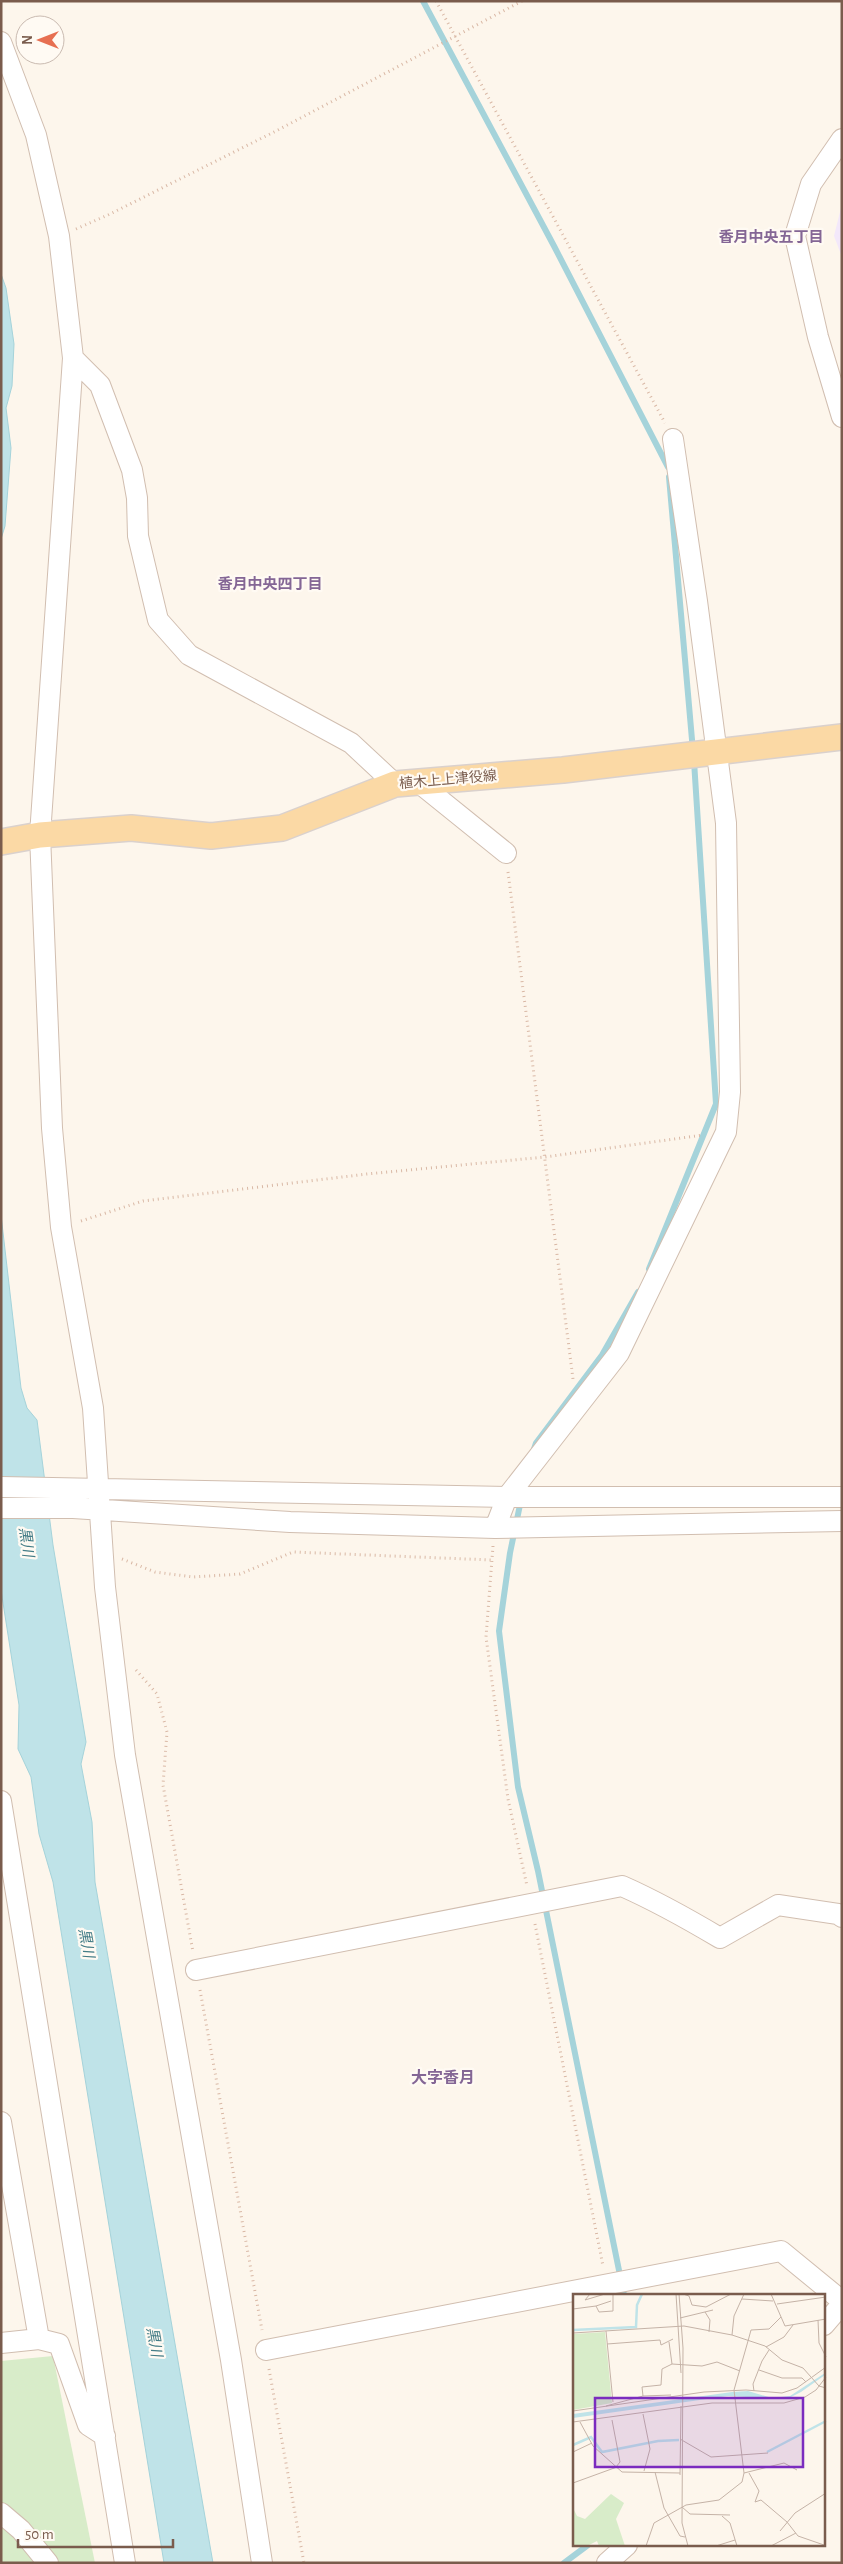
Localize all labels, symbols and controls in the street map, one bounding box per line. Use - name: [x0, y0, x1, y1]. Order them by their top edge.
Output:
- north arrow: [15, 15, 65, 65]
- text: N: [21, 35, 35, 45]
- district label: 香月中央五丁目: [718, 229, 824, 245]
- district label: 香月中央四丁目: [217, 576, 323, 592]
- street label: 植木上上津役線: [398, 767, 497, 791]
- water label: 黒川: [16, 1526, 37, 1560]
- water label: 黒川: [76, 1927, 97, 1961]
- district label: 大字香月: [411, 2069, 475, 2086]
- inset map: [573, 2294, 826, 2546]
- water label: 黒川: [144, 2326, 165, 2360]
- scale bar: [18, 2516, 172, 2548]
- text: 50 m: [25, 2527, 54, 2542]

